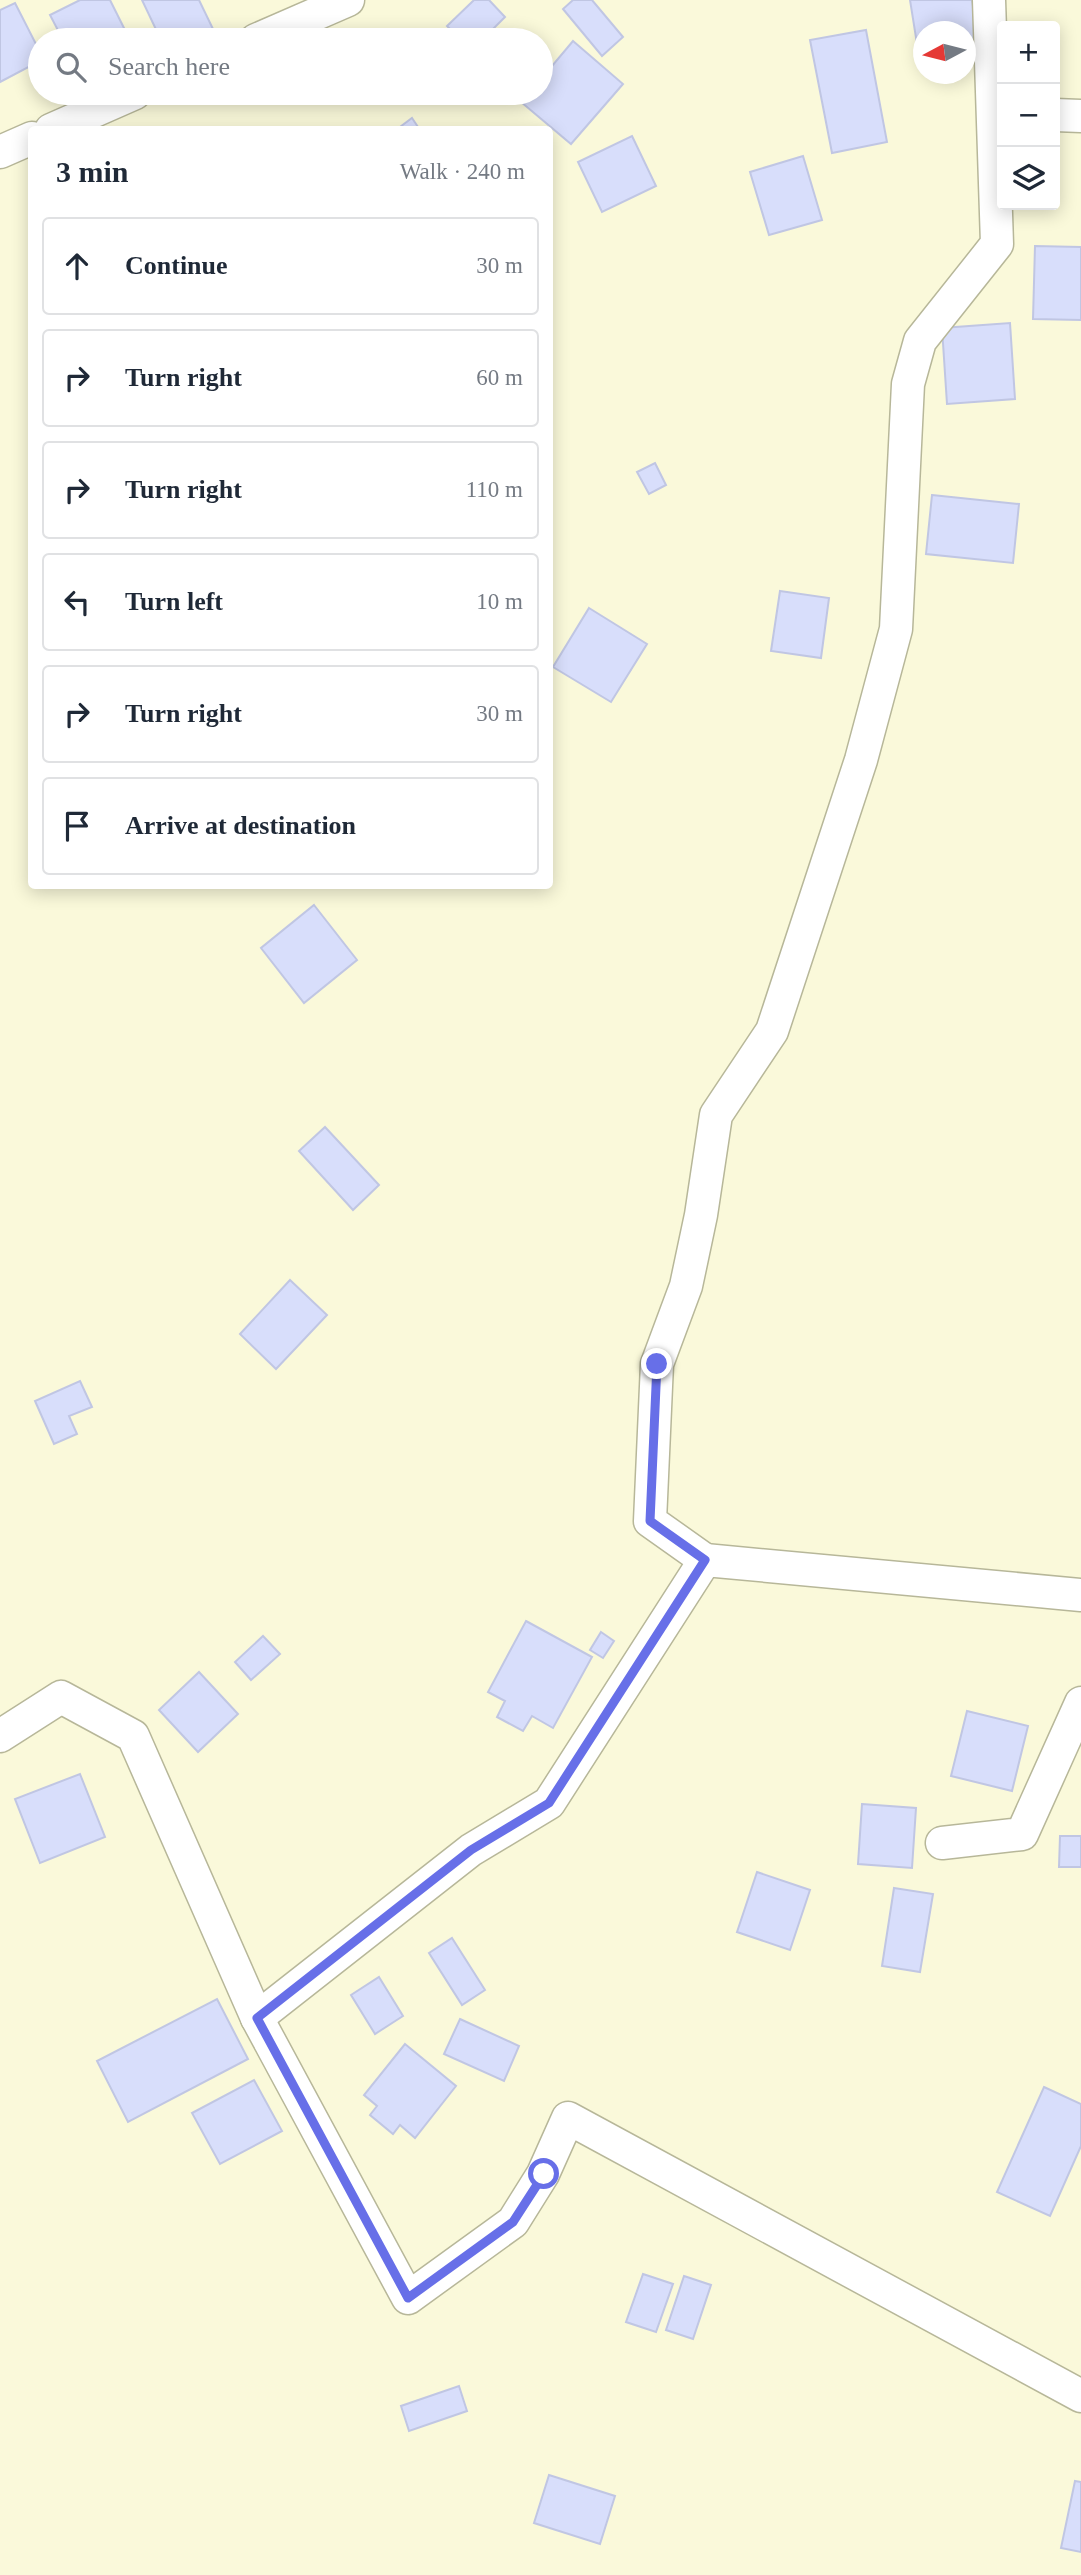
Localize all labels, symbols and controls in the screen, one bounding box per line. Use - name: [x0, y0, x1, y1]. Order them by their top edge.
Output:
- north arrow: [913, 21, 976, 84]
- map controls: [997, 21, 1060, 210]
- button: +: [997, 21, 1060, 84]
- search box: [28, 28, 553, 105]
- icon: search: [52, 48, 90, 86]
- text: Search here: [108, 52, 230, 81]
- button: −: [997, 84, 1060, 147]
- button: layers: [997, 147, 1060, 210]
- text: 3 min: [56, 155, 129, 188]
- text: Walk · 240 m: [400, 159, 525, 184]
- icon: ahead: [58, 247, 96, 285]
- text: Continue: [125, 251, 228, 280]
- text: 30 m: [476, 253, 523, 278]
- icon: right: [58, 359, 96, 397]
- text: Turn right: [125, 363, 242, 392]
- text: 60 m: [476, 365, 523, 390]
- icon: right: [58, 471, 96, 509]
- text: Turn right: [125, 475, 242, 504]
- text: 110 m: [466, 477, 523, 502]
- icon: left: [58, 583, 96, 621]
- text: Turn left: [125, 587, 223, 616]
- text: 10 m: [476, 589, 523, 614]
- icon: right: [58, 695, 96, 733]
- text: Turn right: [125, 699, 242, 728]
- text: 30 m: [476, 701, 523, 726]
- icon: arrive: [58, 807, 96, 845]
- text: Arrive at destination: [125, 811, 356, 840]
- route end: [641, 1348, 672, 1379]
- route start: [528, 2158, 559, 2189]

